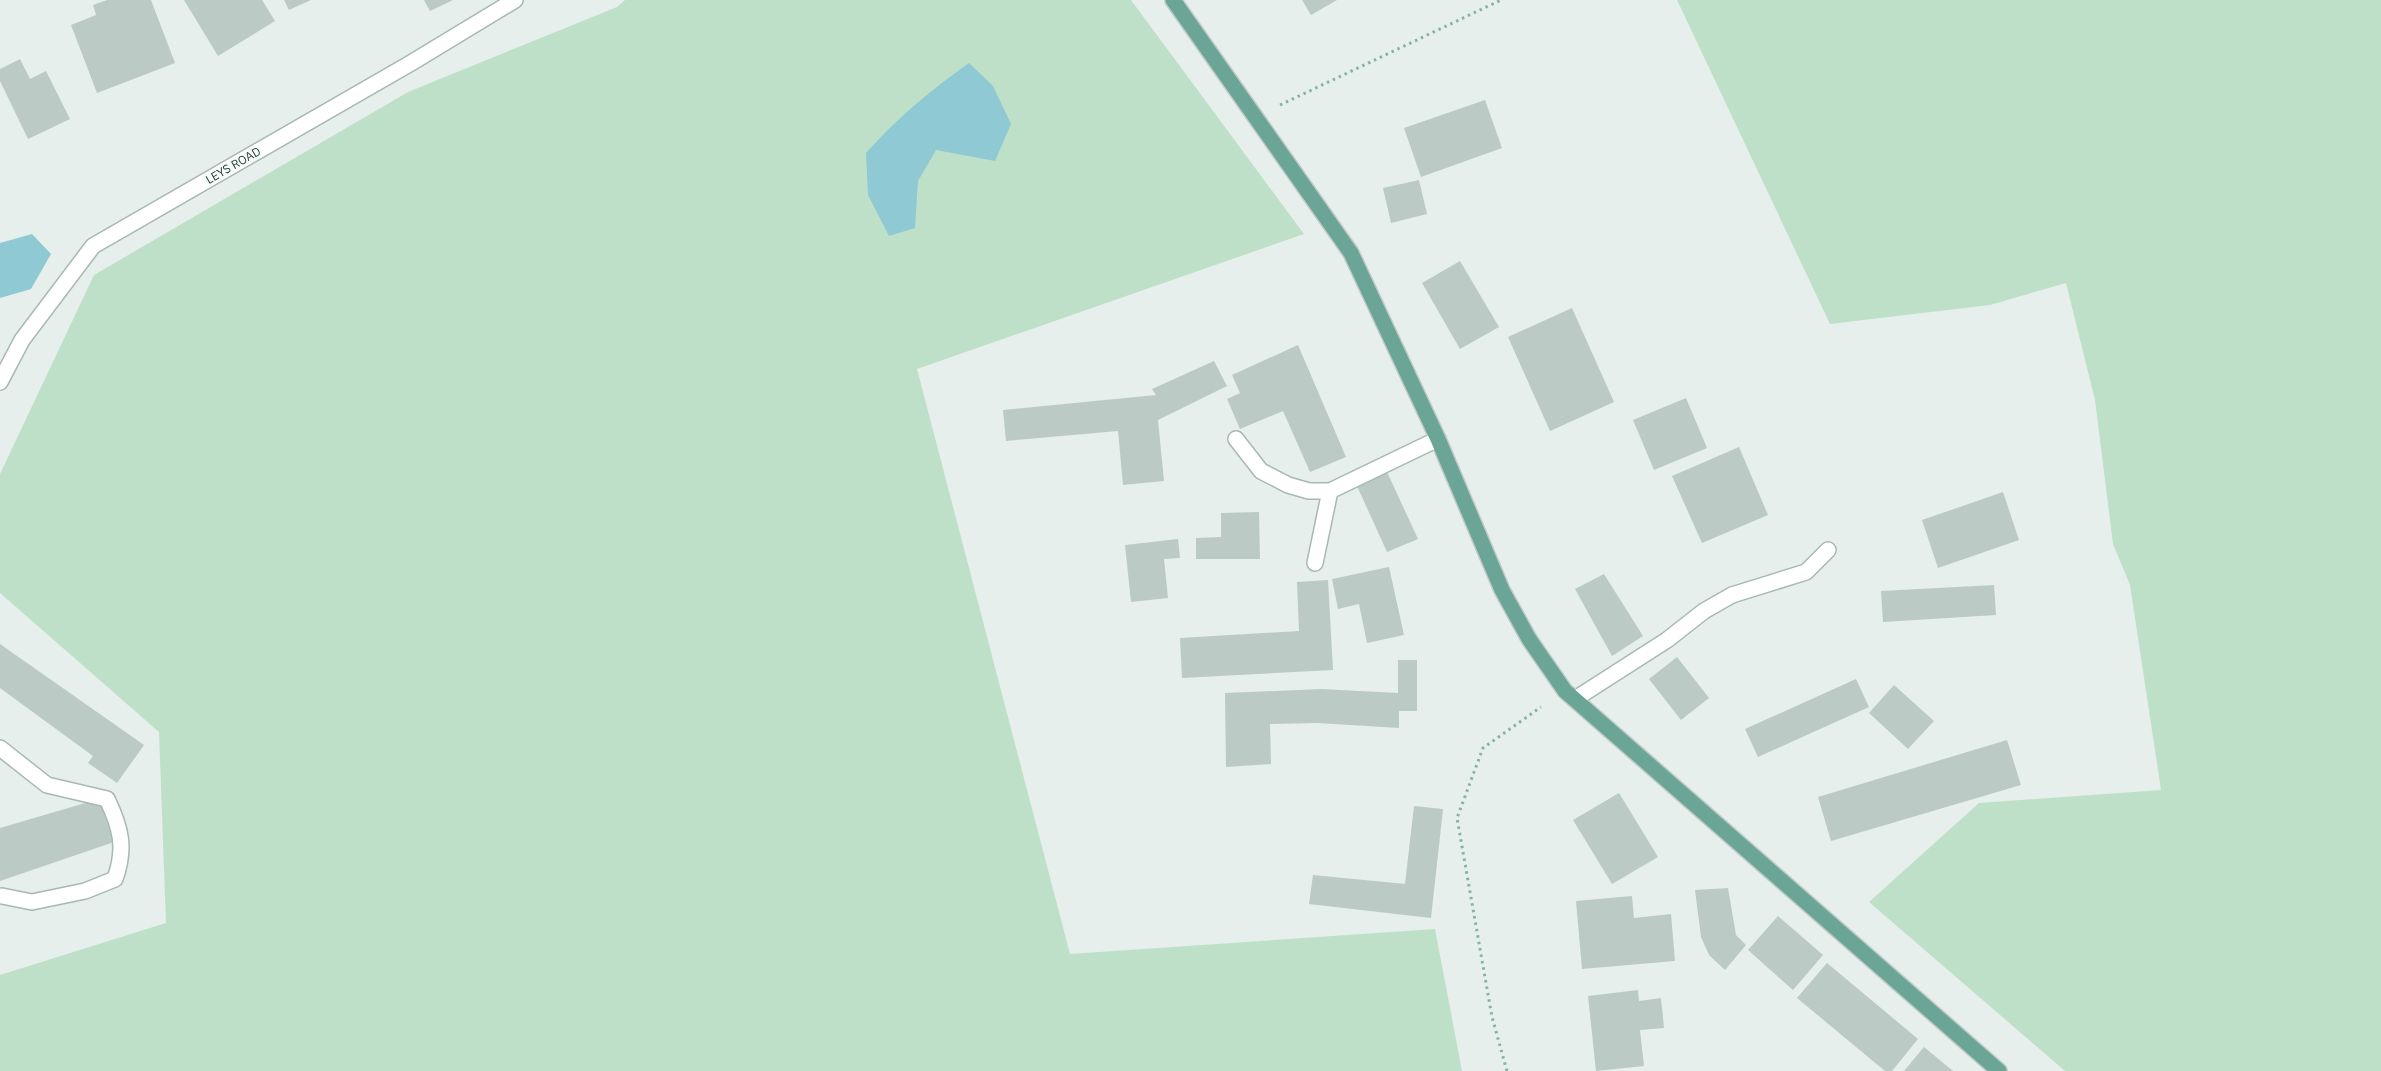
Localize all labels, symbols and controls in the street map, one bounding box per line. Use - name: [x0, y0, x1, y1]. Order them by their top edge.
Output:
- street label: LEYS ROAD: [203, 143, 263, 187]

